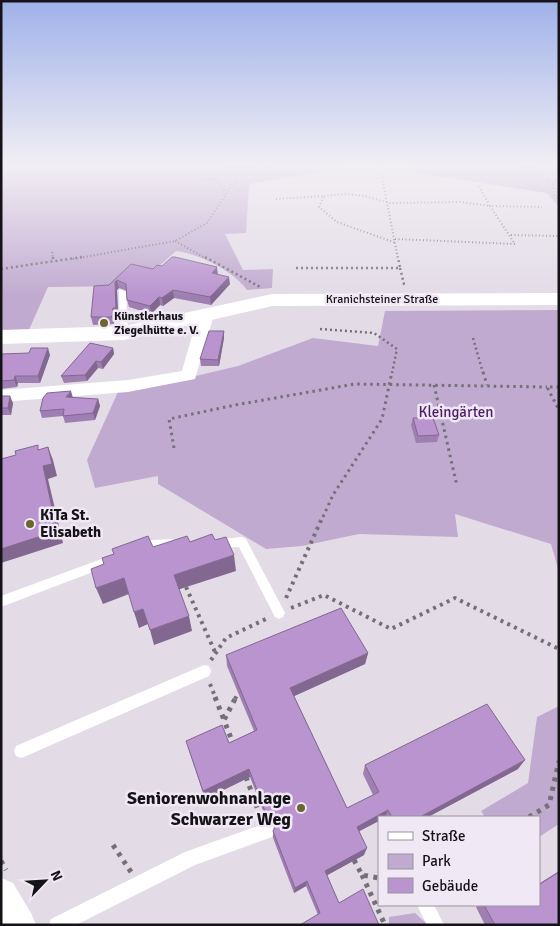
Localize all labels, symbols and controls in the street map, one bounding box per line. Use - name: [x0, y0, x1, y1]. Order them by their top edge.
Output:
- street label: Kranichsteiner Straße: [326, 292, 438, 307]
- place label: Künstlerhaus Ziegelhütte e. V.: [114, 309, 199, 338]
- marker: Künstlerhaus Ziegelhütte e. V.: [98, 317, 110, 329]
- park label: Kleingärten: [418, 403, 494, 421]
- place label: KiTa St. Elisabeth: [40, 506, 101, 541]
- marker: KiTa St. Elisabeth: [24, 518, 36, 530]
- place label: Seniorenwohnanlage Schwarzer Weg: [127, 787, 291, 830]
- marker: Seniorenwohnanlage Schwarzer Weg: [295, 802, 307, 814]
- legend: [378, 816, 540, 906]
- text: Straße: [422, 827, 466, 845]
- text: Park: [422, 852, 451, 870]
- north arrow: [20, 856, 70, 906]
- text: N: [47, 868, 66, 884]
- text: Gebäude: [422, 877, 478, 895]

